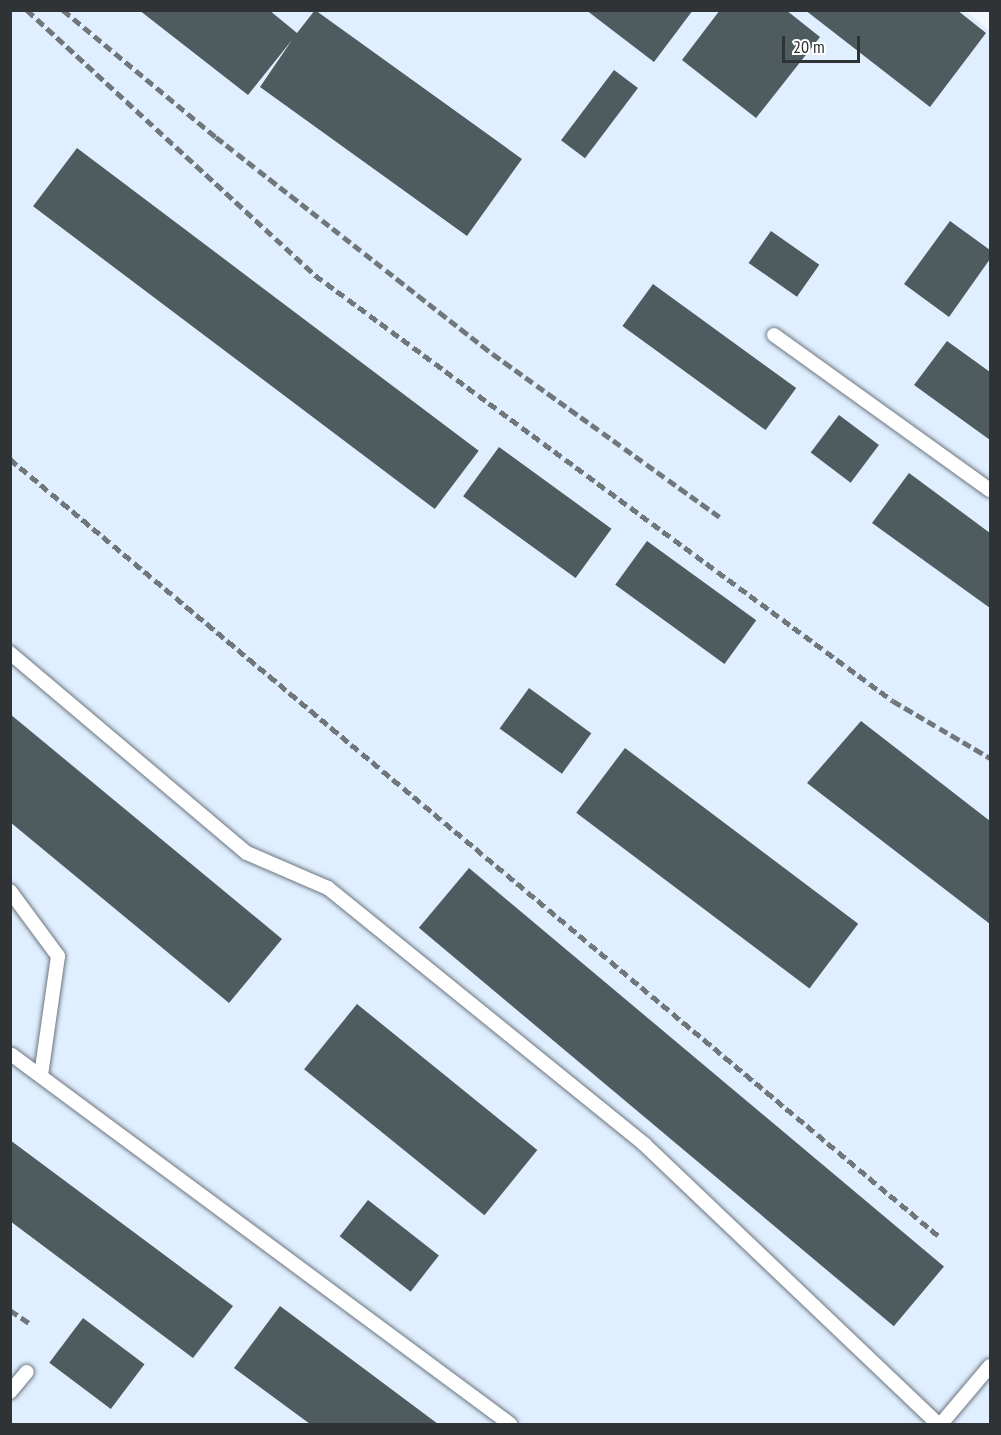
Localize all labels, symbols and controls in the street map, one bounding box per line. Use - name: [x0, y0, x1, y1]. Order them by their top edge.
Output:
- scale bar: [785, 24, 863, 62]
- text: 20 m: [793, 35, 825, 58]

